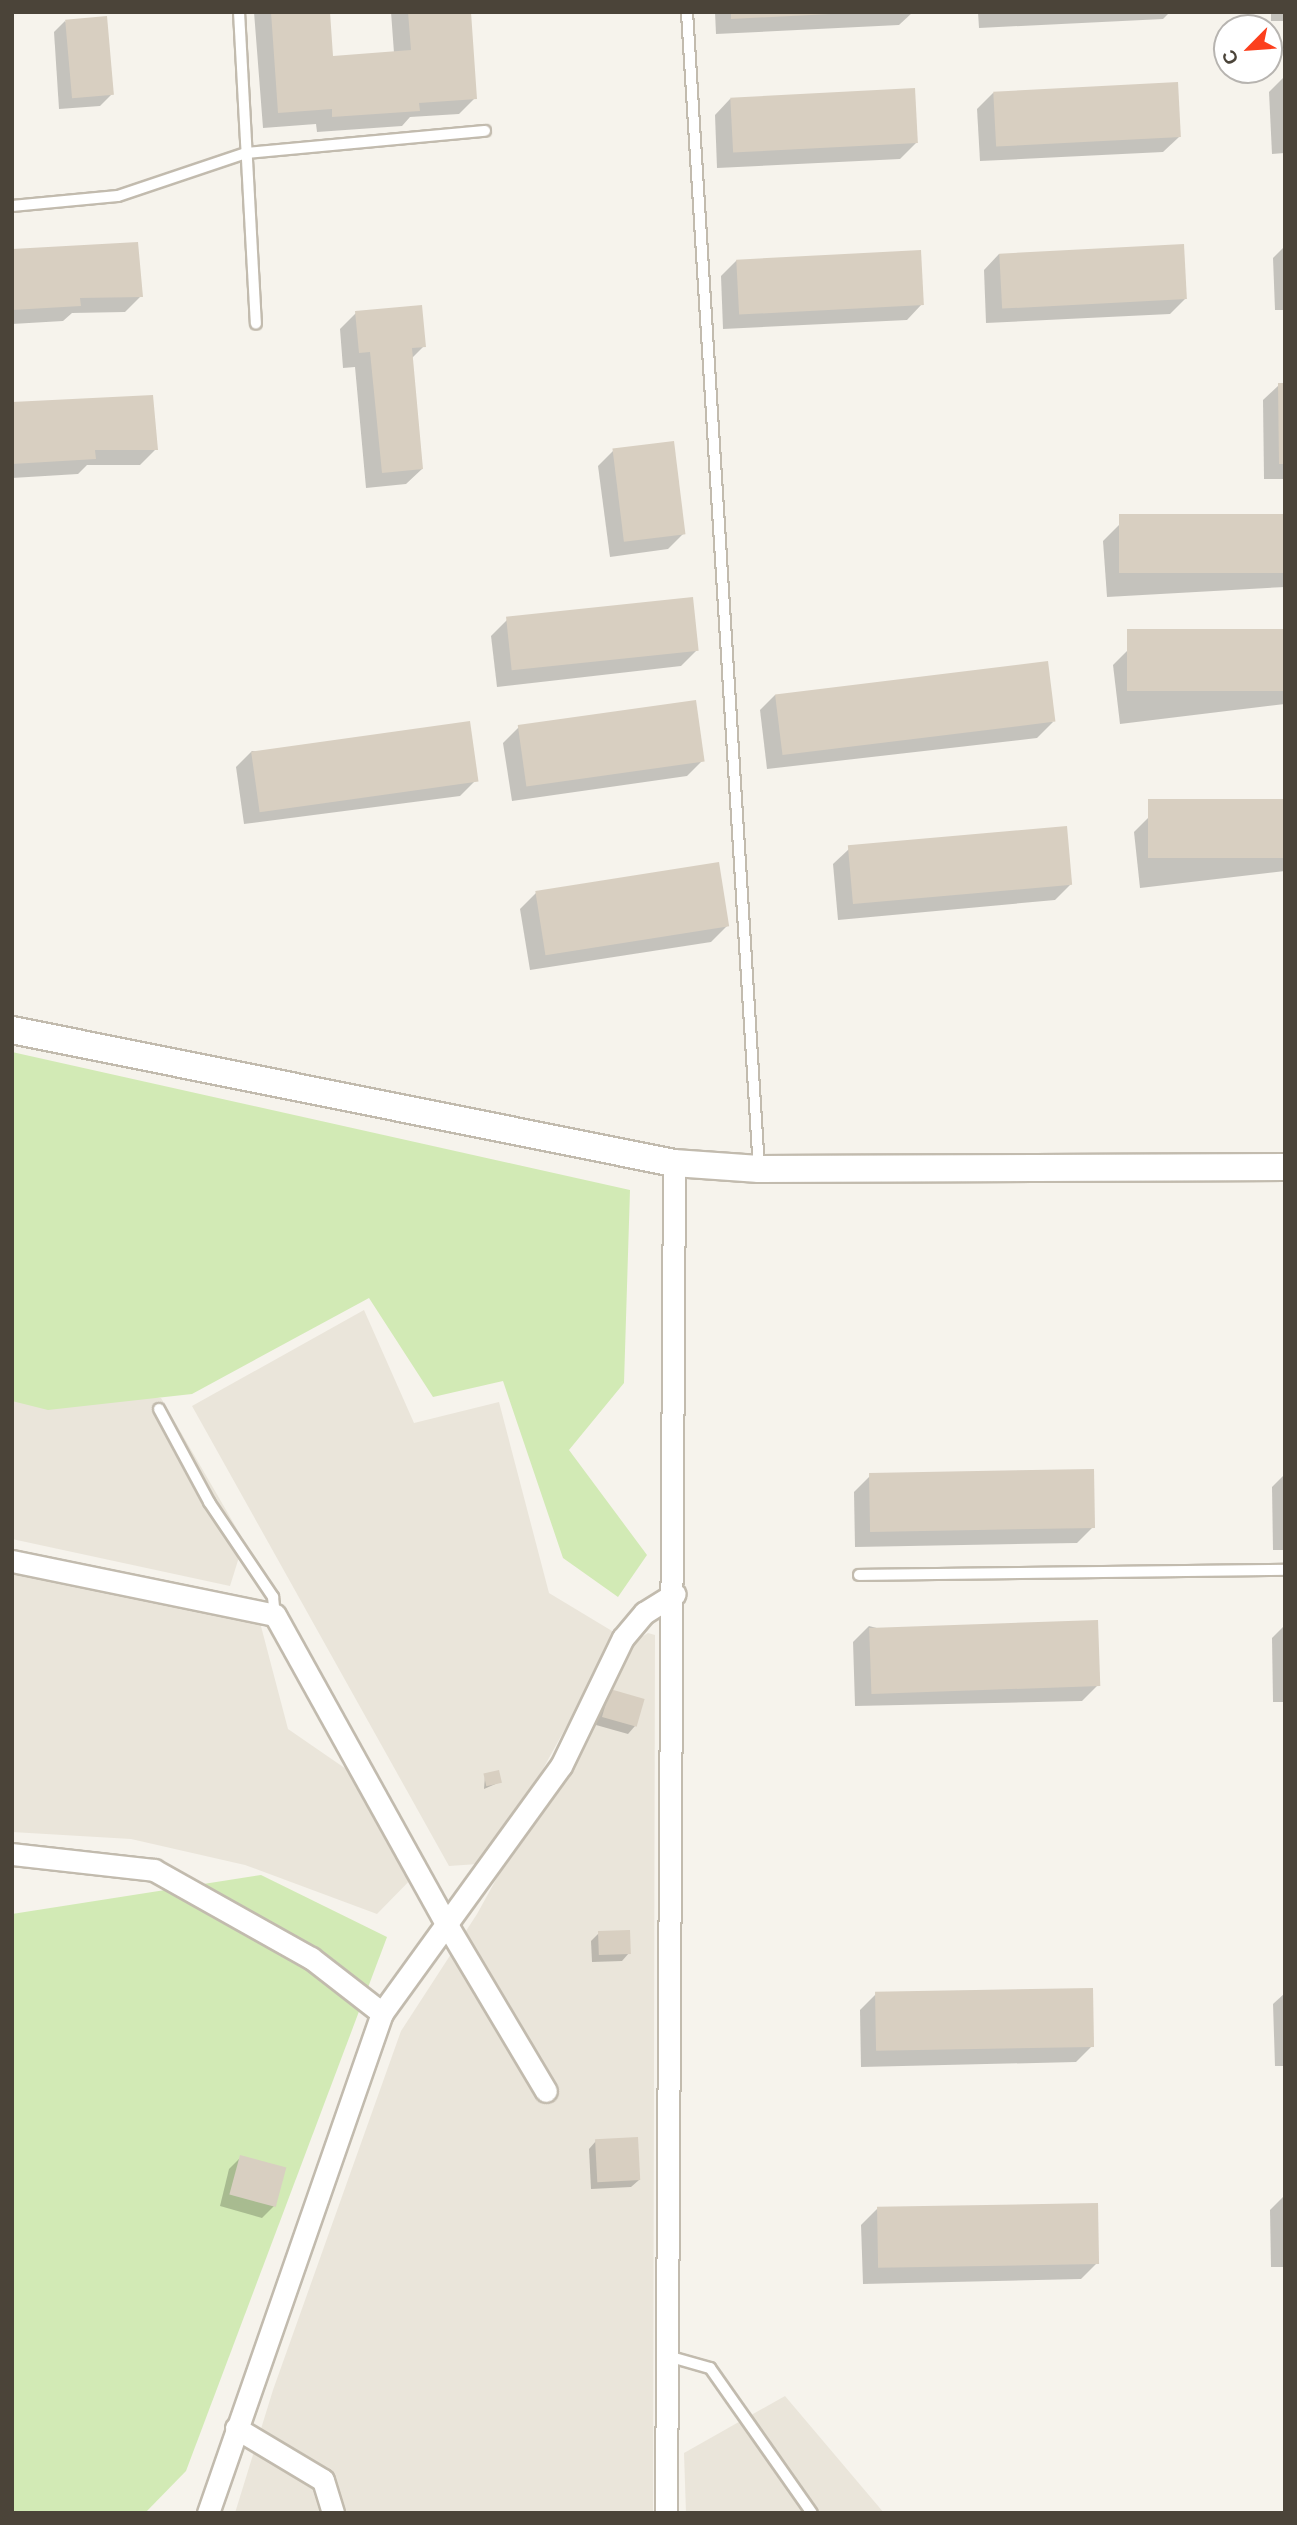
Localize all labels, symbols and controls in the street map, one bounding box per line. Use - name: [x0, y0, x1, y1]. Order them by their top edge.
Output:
- north arrow: [1213, 14, 1283, 84]
- text: С: [1217, 46, 1244, 68]

